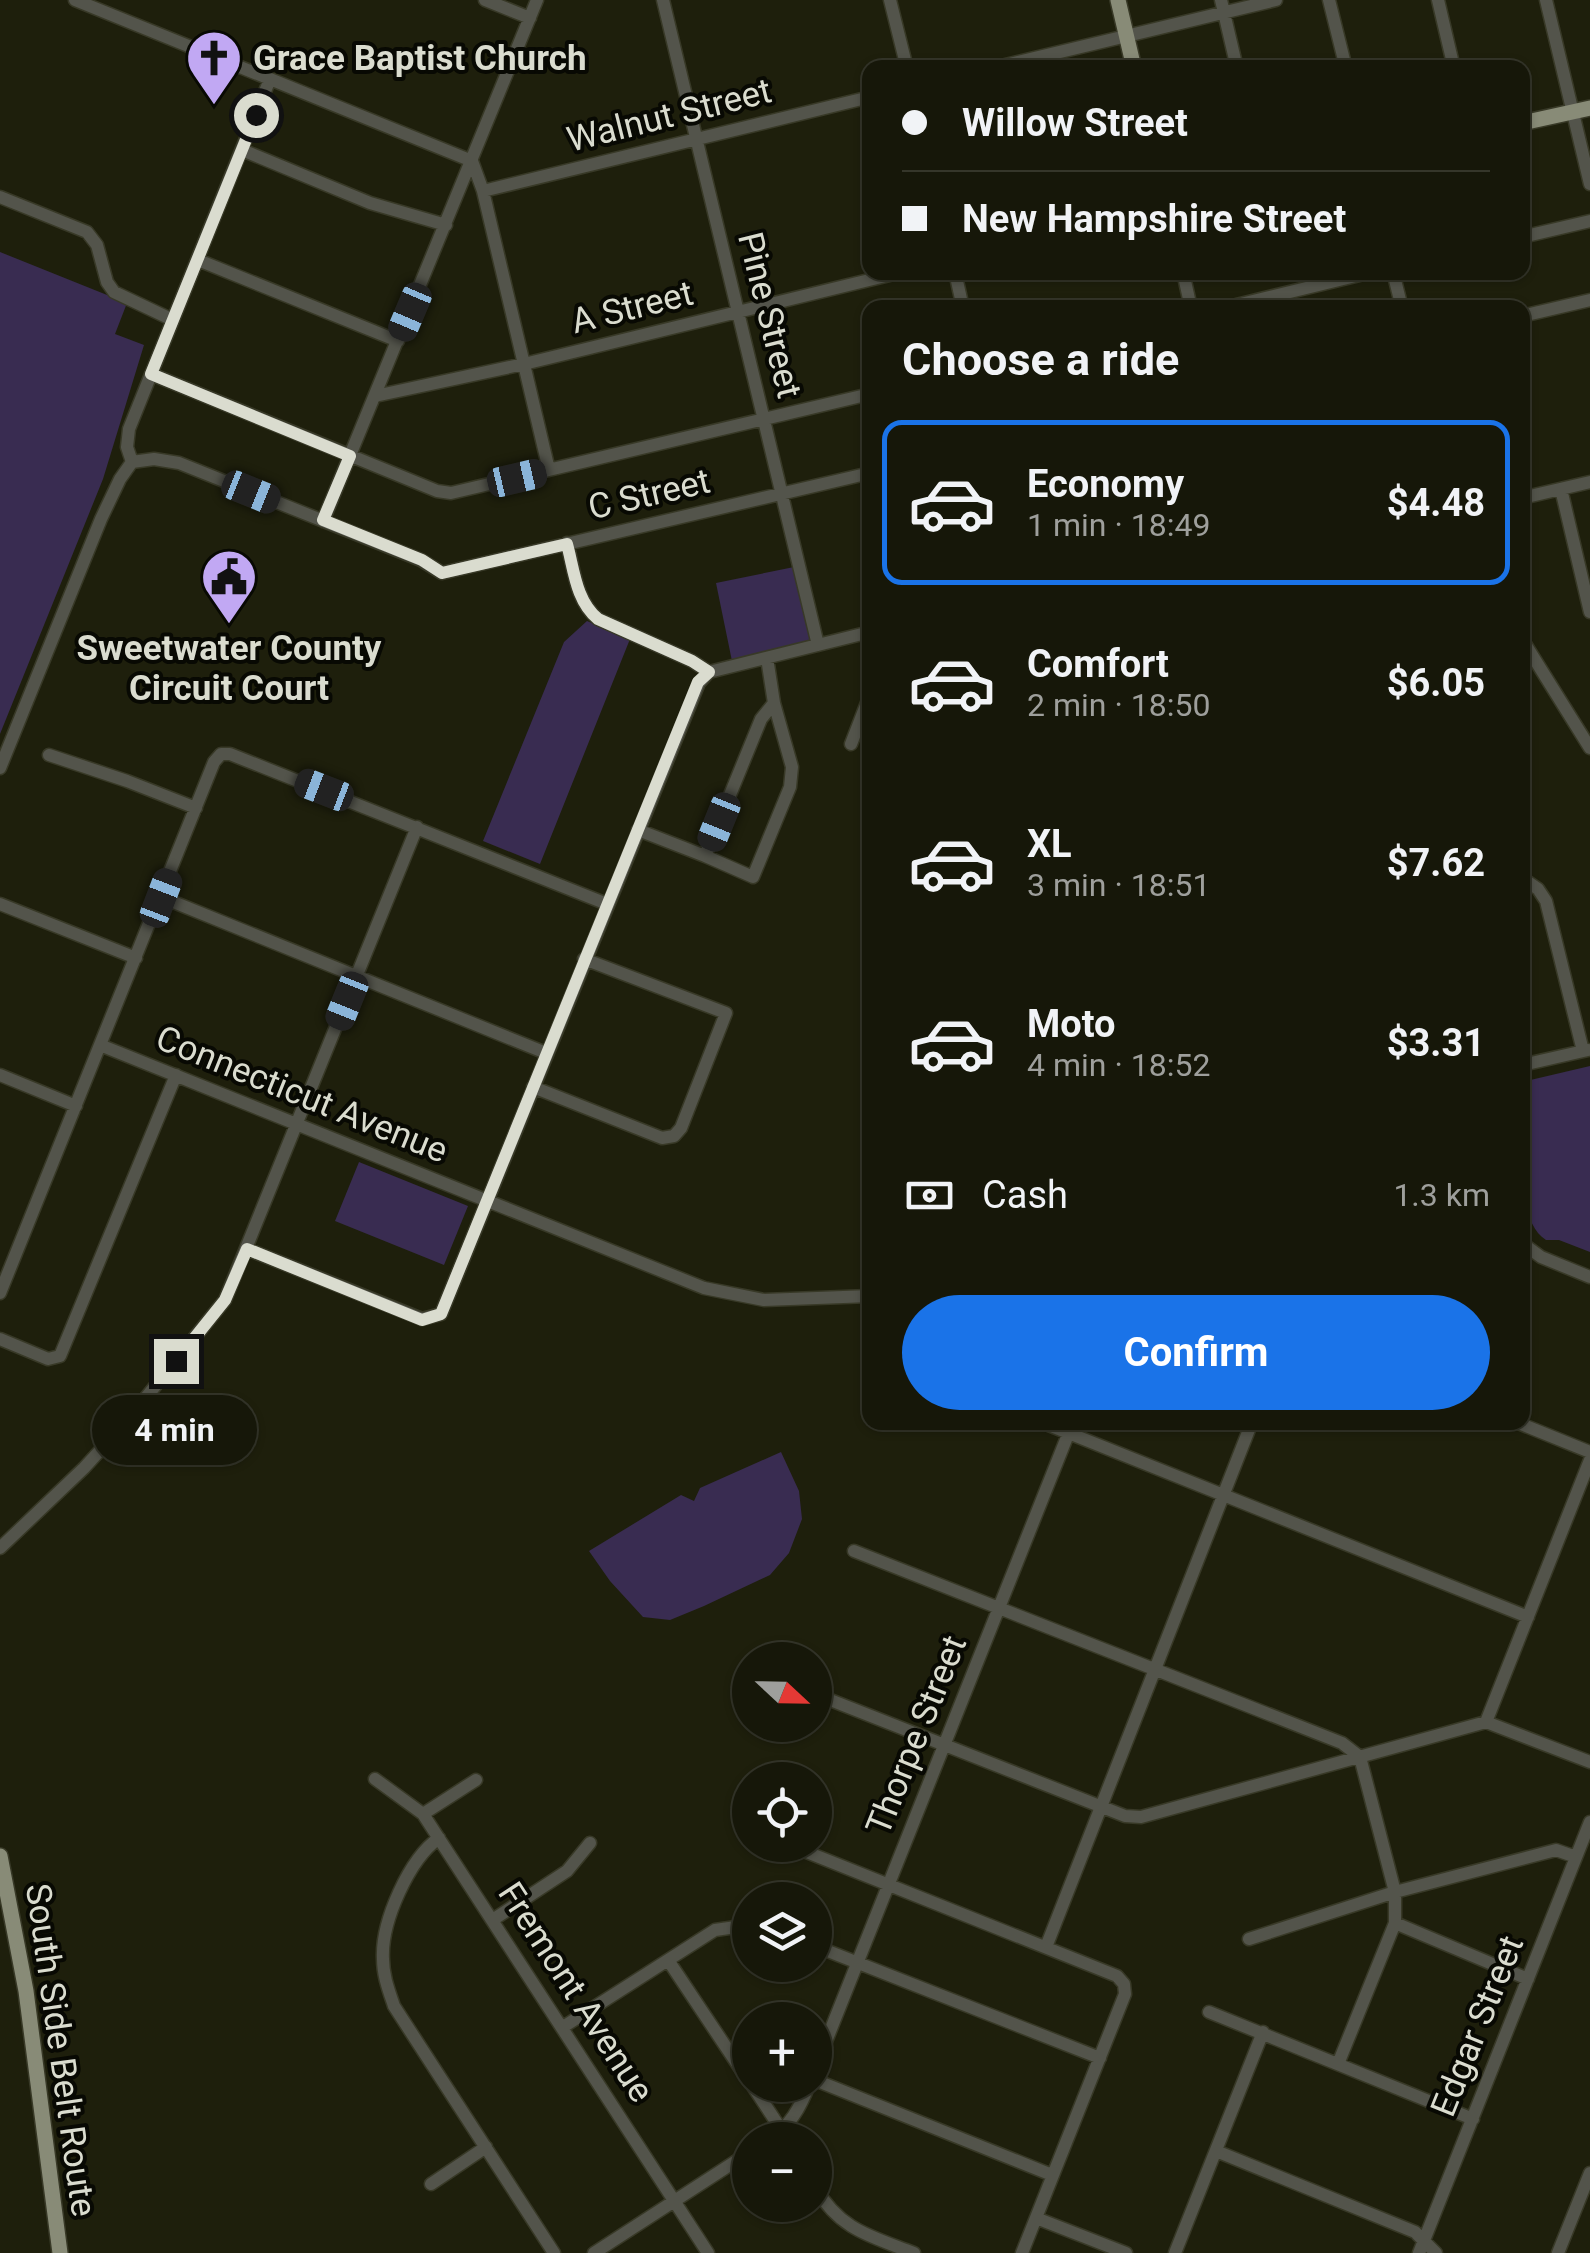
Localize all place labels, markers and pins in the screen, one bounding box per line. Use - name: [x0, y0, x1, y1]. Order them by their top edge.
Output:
- church icon: Grace Baptist Church: [184, 28, 244, 107]
- place label: Grace Baptist Church: [253, 38, 587, 79]
- public building icon: Sweetwater County Circuit Court: [199, 547, 259, 626]
- place label: Sweetwater County Circuit Court: [77, 628, 382, 709]

